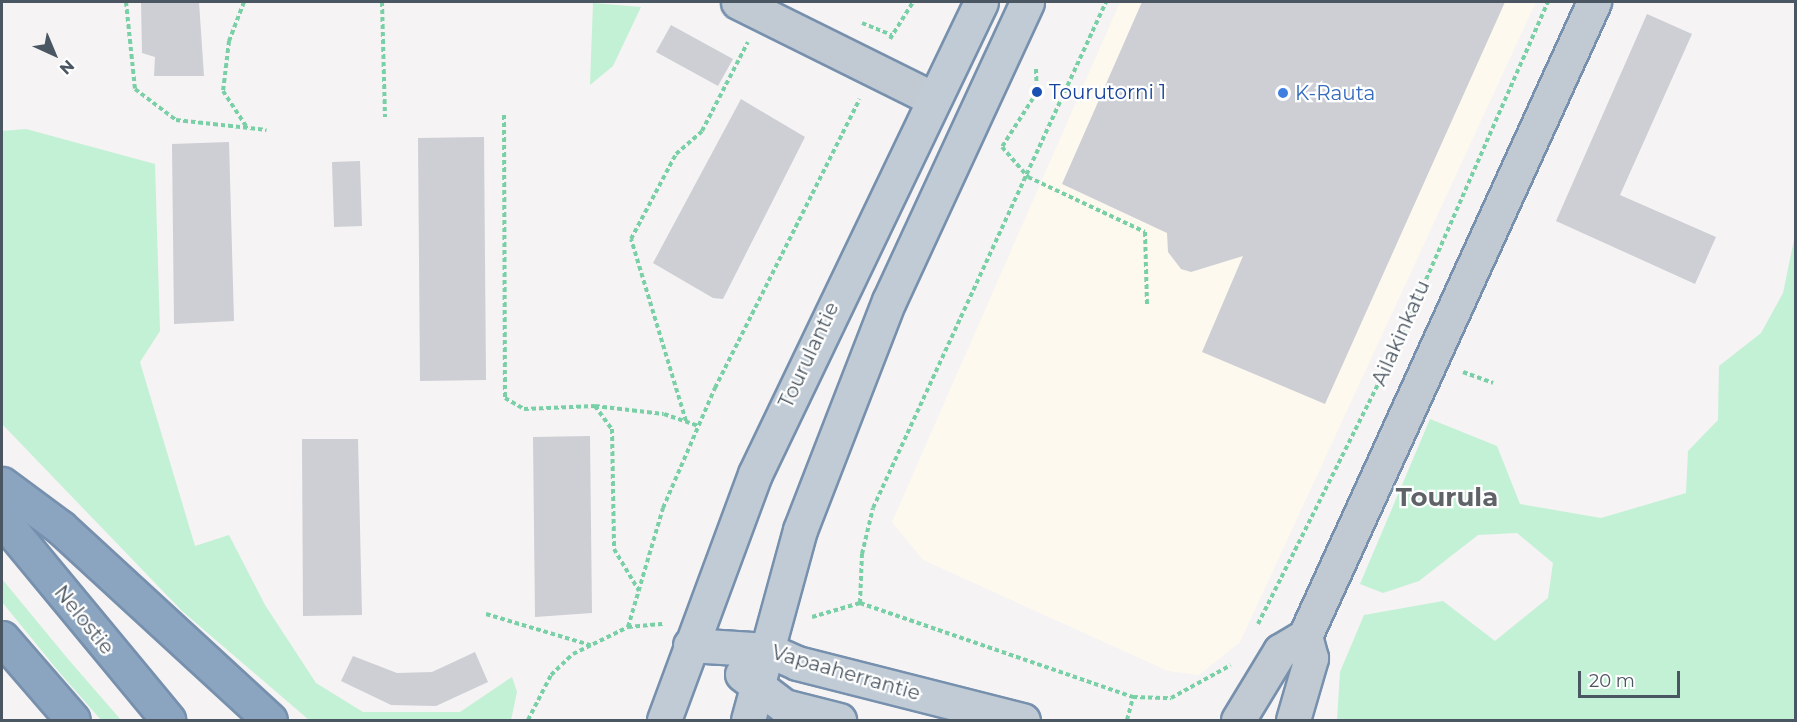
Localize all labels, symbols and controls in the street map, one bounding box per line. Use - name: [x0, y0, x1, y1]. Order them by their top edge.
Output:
- north arrow: [24, 24, 84, 84]
- text: N: [56, 56, 78, 79]
- place label: Tourutorni 1: [1049, 80, 1166, 104]
- place label: K-Rauta: [1295, 81, 1375, 105]
- marker: Tourutorni 1: [1030, 85, 1044, 99]
- marker: K-Rauta: [1276, 86, 1290, 100]
- street label: Ailakinkatu: [1367, 277, 1435, 389]
- street label: Tourulantie: [774, 298, 844, 412]
- district label: Tourula: [1396, 482, 1498, 514]
- street label: Nelostie: [49, 581, 119, 659]
- street label: Vapaaherrantie: [769, 640, 923, 706]
- scale bar: [1581, 659, 1683, 697]
- text: 20 m: [1589, 670, 1635, 692]

